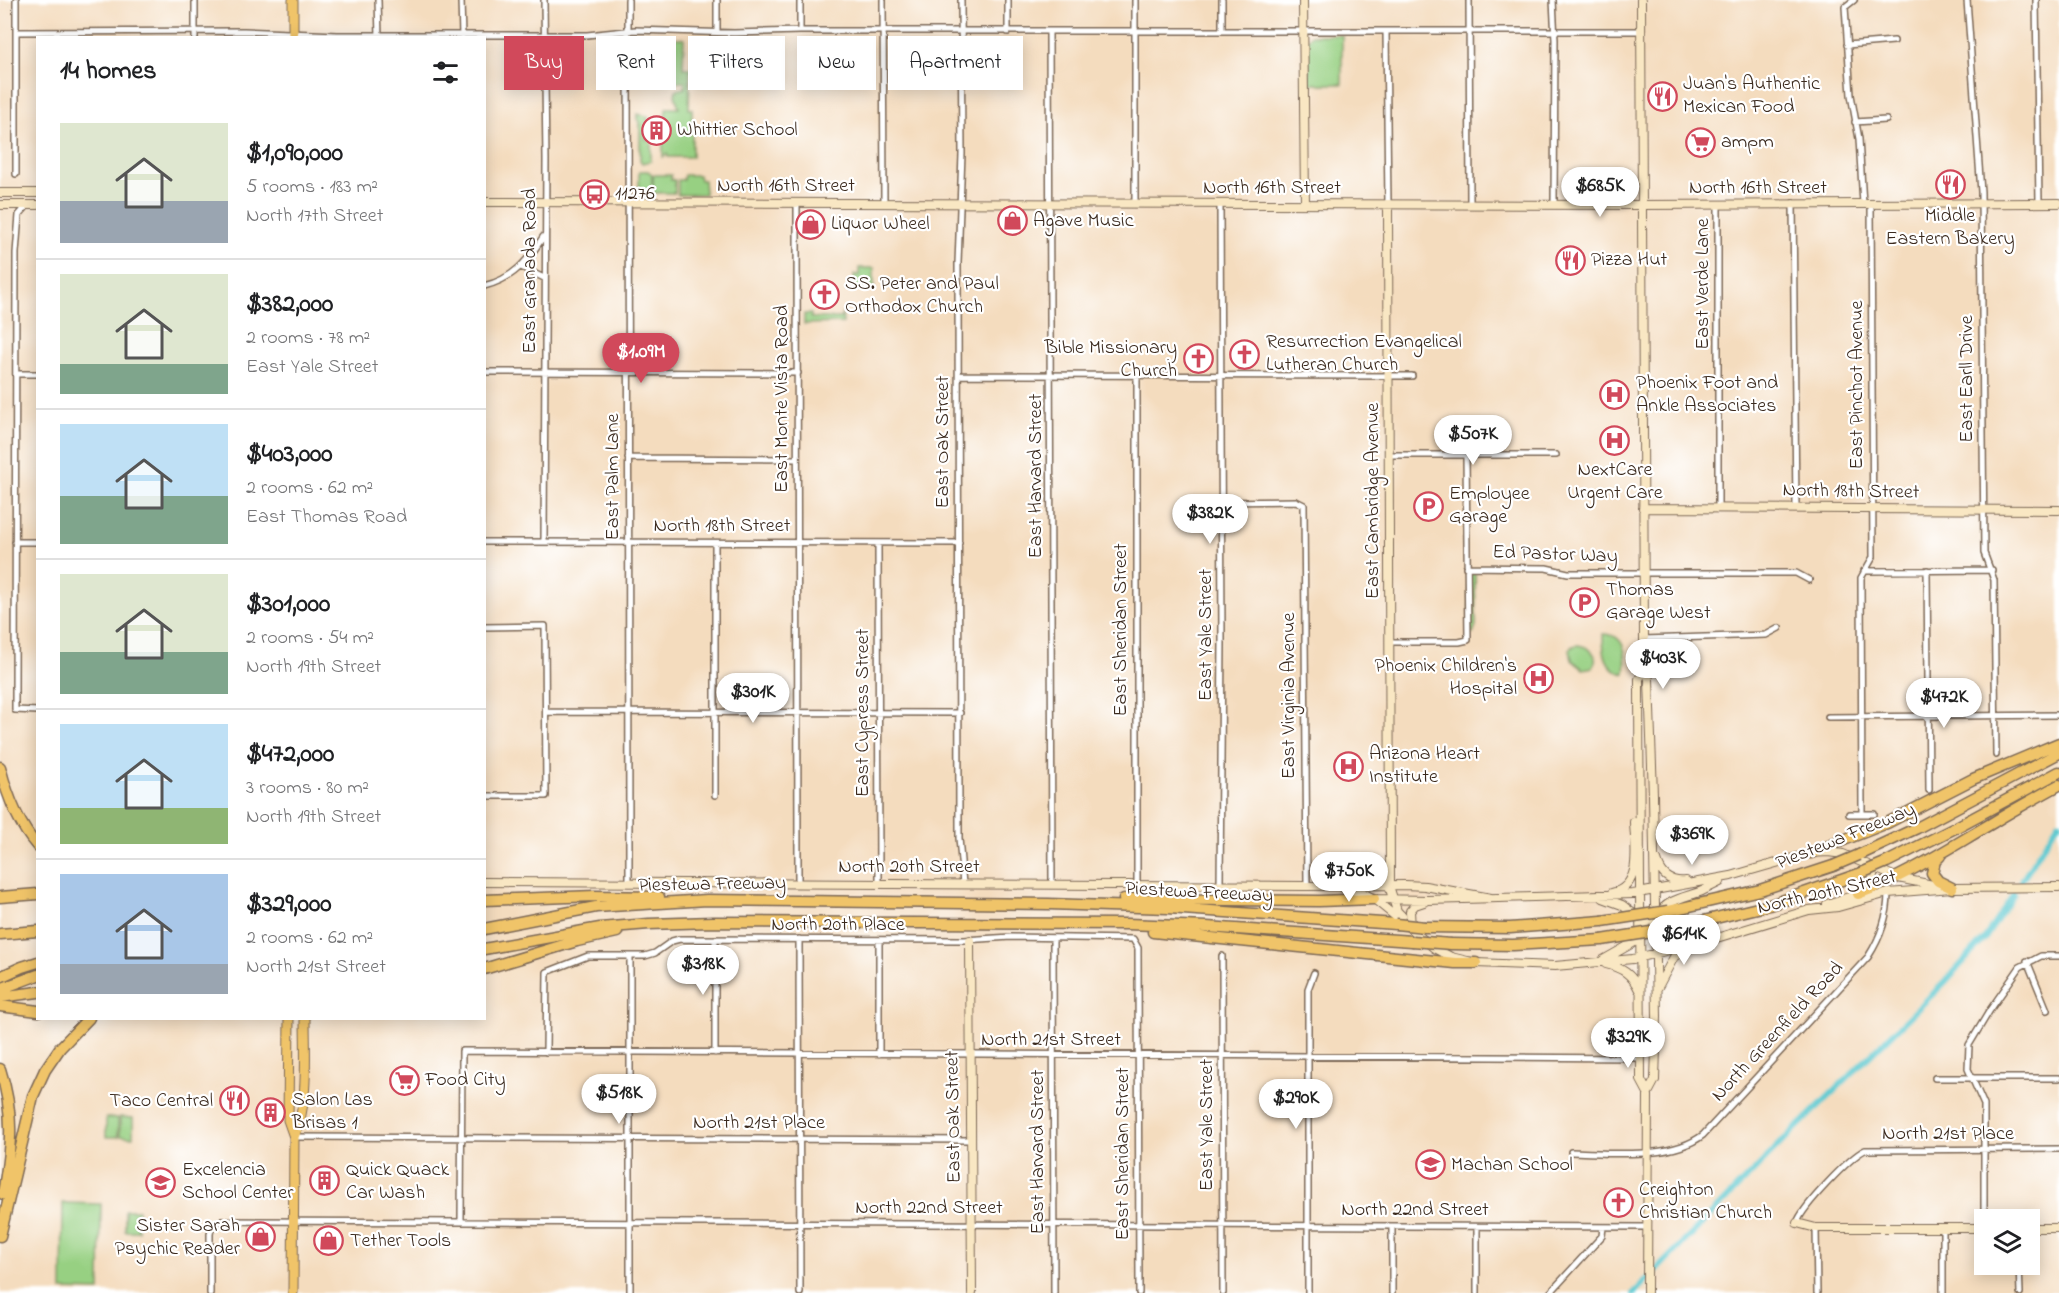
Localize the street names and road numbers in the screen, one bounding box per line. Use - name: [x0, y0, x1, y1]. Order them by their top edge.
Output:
- street label: North 16th Street: [717, 172, 855, 201]
- street label: North 16th Street: [1203, 174, 1341, 203]
- street label: North 16th Street: [1689, 174, 1827, 203]
- street label: East Granada Road: [516, 188, 545, 354]
- street label: East Verde Lane: [1689, 218, 1718, 350]
- street label: East Pinchot Avenue: [1843, 300, 1872, 469]
- street label: East Monte Vista Road: [768, 305, 797, 493]
- street label: East Earll Drive: [1953, 315, 1982, 443]
- street label: East Oak Street: [929, 375, 958, 508]
- street label: East Harvard Street: [1022, 393, 1051, 558]
- street label: East Cambridge Avenue: [1359, 403, 1389, 599]
- street label: East Palm Lane: [599, 414, 628, 540]
- street label: North 18th Street: [1782, 476, 1920, 508]
- street label: North 18th Street: [654, 512, 791, 541]
- street label: Ed Pastor Way: [1492, 538, 1618, 572]
- street label: East Sheridan Street: [1107, 543, 1136, 717]
- street label: East Yale Street: [1192, 568, 1221, 701]
- street label: East Virginia Avenue: [1275, 613, 1305, 779]
- street label: East Cypress Street: [849, 628, 878, 797]
- street label: Piestewa Freeway: [1772, 796, 1920, 878]
- street label: North 20th Street: [838, 853, 980, 882]
- street label: North 20th Street: [1755, 863, 1899, 923]
- street label: Piestewa Freeway: [638, 869, 786, 901]
- street label: Piestewa Freeway: [1124, 875, 1274, 911]
- street label: North 20th Place: [771, 911, 905, 940]
- street label: North Greenfield Road: [1705, 955, 1851, 1109]
- street label: North 21st Street: [981, 1026, 1121, 1055]
- street label: East Oak Street: [938, 1050, 970, 1184]
- street label: East Yale Street: [1193, 1058, 1222, 1191]
- street label: East Sheridan Street: [1109, 1067, 1138, 1241]
- street label: East Harvard Street: [1024, 1069, 1053, 1234]
- street label: North 21st Place: [693, 1109, 825, 1138]
- street label: North 21st Place: [1882, 1120, 2014, 1149]
- street label: North 22nd Street: [855, 1194, 1003, 1223]
- street label: North 22nd Street: [1341, 1196, 1489, 1225]

